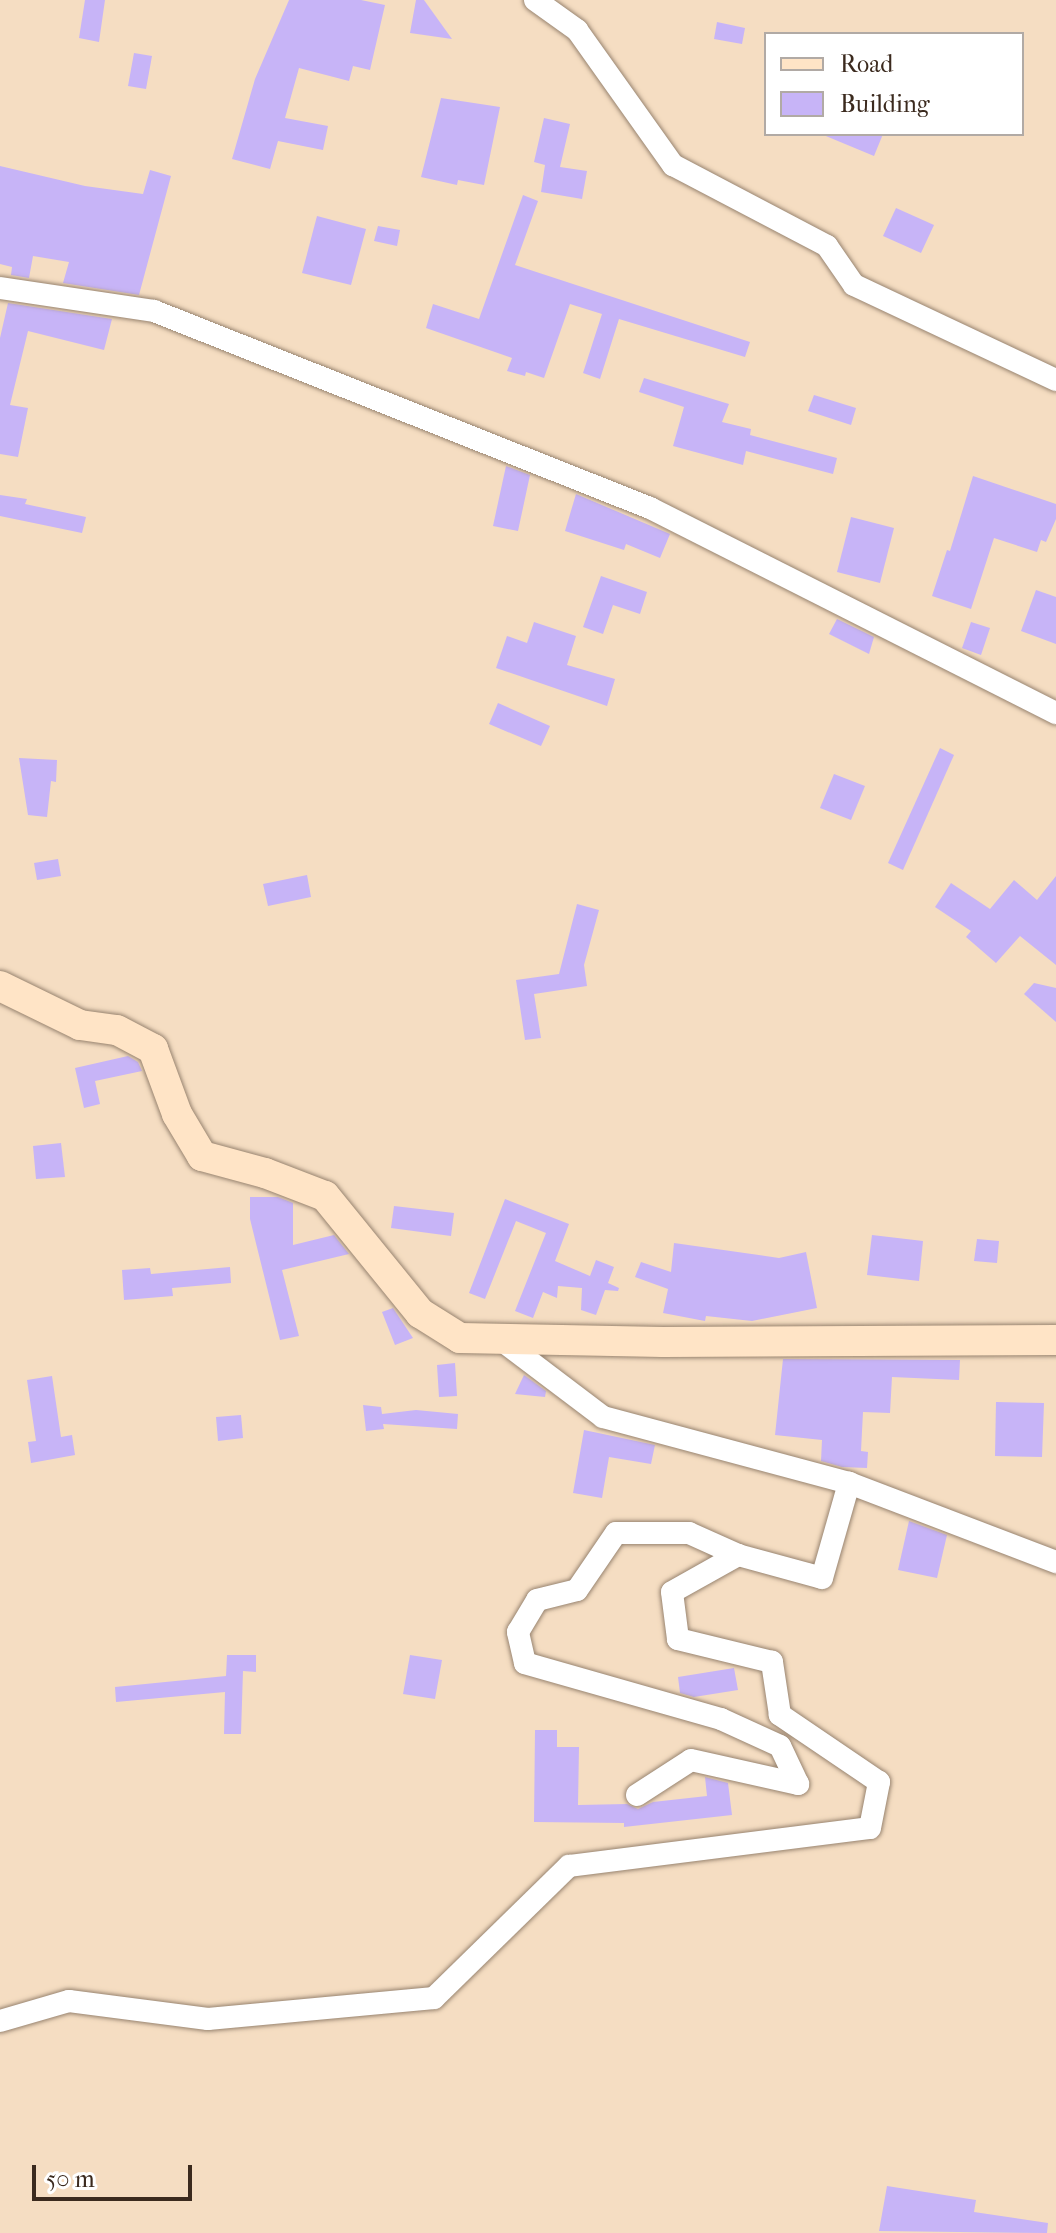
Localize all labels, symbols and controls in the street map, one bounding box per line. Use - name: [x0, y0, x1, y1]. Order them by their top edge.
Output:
- legend: [764, 32, 1024, 136]
- text: Road: [840, 50, 893, 78]
- text: Building: [840, 90, 930, 118]
- scale bar: [36, 2149, 196, 2199]
- text: 50 m: [46, 2165, 95, 2193]

